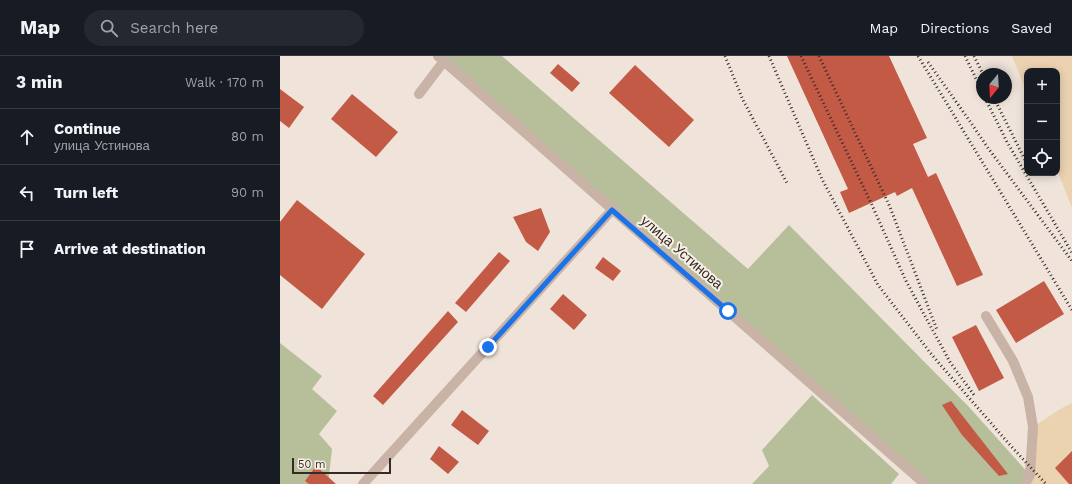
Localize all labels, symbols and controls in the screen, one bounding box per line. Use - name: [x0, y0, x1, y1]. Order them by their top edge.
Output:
- search box: [84, 10, 364, 46]
- text: Map: [20, 16, 60, 39]
- icon: search: [98, 17, 120, 39]
- text: Search here: [130, 19, 218, 37]
- text: Map: [870, 20, 898, 36]
- text: Directions: [920, 20, 989, 36]
- text: Saved: [1011, 20, 1052, 36]
- north arrow: [976, 68, 1012, 104]
- map controls: [1024, 68, 1060, 176]
- button: +: [1024, 68, 1060, 104]
- text: 3 min: [16, 72, 62, 92]
- text: Walk · 170 m: [185, 75, 264, 90]
- button: −: [1024, 104, 1060, 140]
- text: Continue: [54, 120, 121, 138]
- icon: ahead: [16, 126, 38, 148]
- text: 80 m: [231, 129, 264, 144]
- text: улица Устинова: [54, 138, 150, 153]
- button: locate: [1024, 140, 1060, 176]
- icon: left: [16, 182, 38, 204]
- text: Turn left: [54, 184, 118, 202]
- text: 90 m: [231, 185, 264, 200]
- street label: улица Устинова: [638, 212, 726, 292]
- icon: arrive: [16, 238, 38, 260]
- text: Arrive at destination: [54, 240, 206, 258]
- route start: [719, 302, 737, 320]
- route end: [479, 338, 497, 356]
- scale bar: [292, 456, 391, 475]
- text: 50 m: [298, 458, 325, 471]

